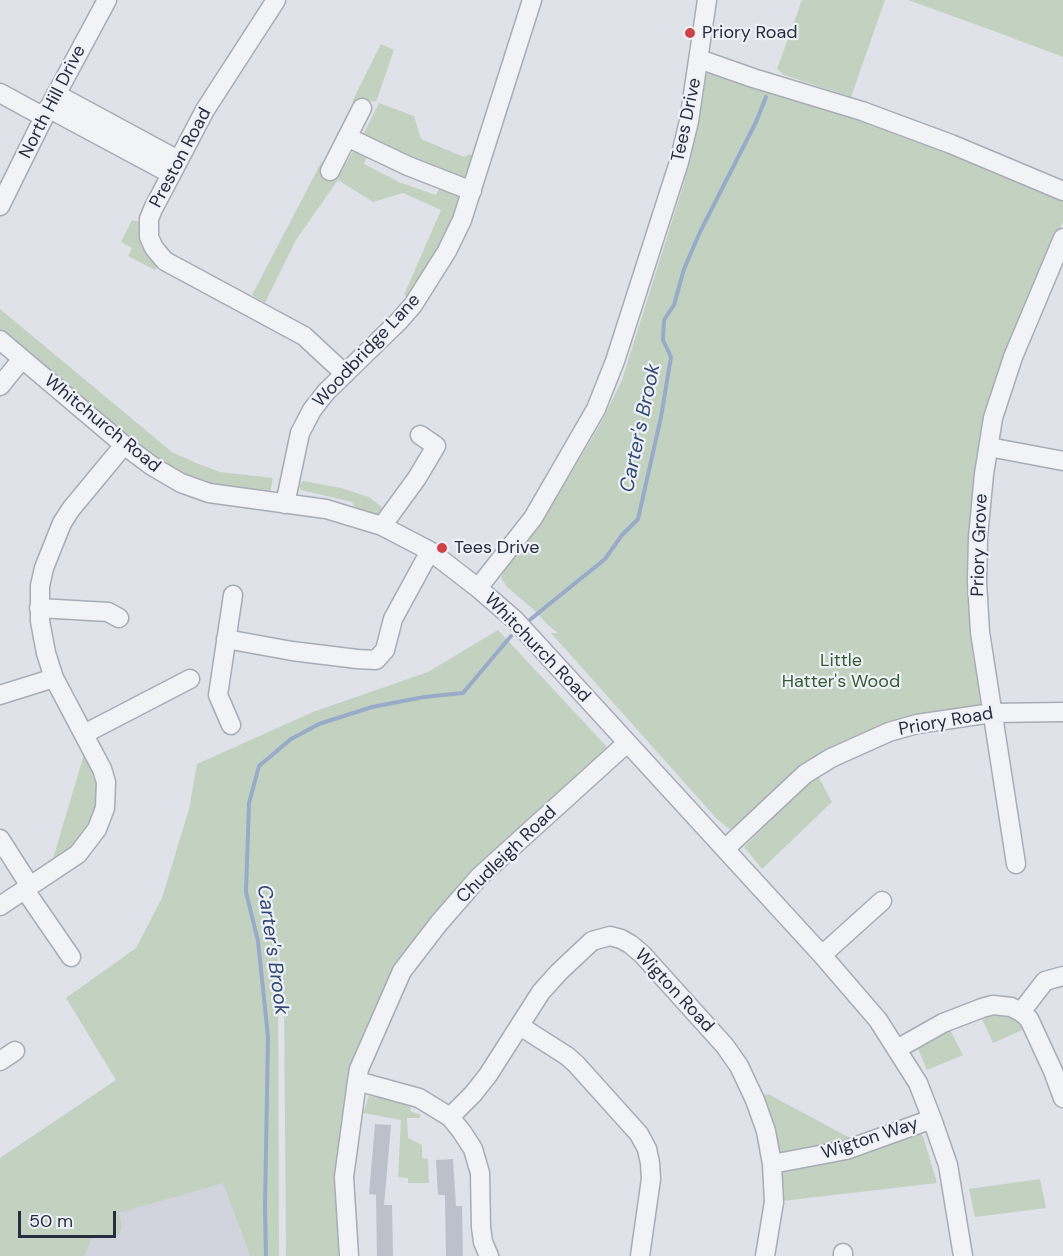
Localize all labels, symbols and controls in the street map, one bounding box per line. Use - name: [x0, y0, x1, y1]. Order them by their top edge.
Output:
- place label: Priory Road: [702, 22, 797, 44]
- marker: Priory Road: [683, 26, 697, 40]
- street label: North Hill Drive: [15, 42, 91, 162]
- street label: Tees Drive: [668, 76, 706, 164]
- street label: Preston Road: [146, 104, 216, 212]
- street label: Woodbridge Lane: [309, 290, 425, 412]
- water label: Carter's Brook: [616, 361, 666, 495]
- street label: Whitchurch Road: [39, 370, 165, 478]
- street label: Priory Grove: [967, 493, 993, 597]
- place label: Tees Drive: [454, 537, 539, 559]
- marker: Tees Drive: [435, 541, 449, 555]
- street label: Whitchurch Road: [479, 589, 595, 707]
- park label: Little Hatter's Wood: [782, 650, 900, 692]
- street label: Priory Road: [897, 703, 995, 741]
- street label: Chudleigh Road: [453, 802, 561, 908]
- water label: Carter's Brook: [251, 883, 293, 1017]
- street label: Wigton Road: [630, 945, 718, 1037]
- street label: Wigton Way: [819, 1113, 921, 1165]
- scale bar: [21, 1199, 118, 1237]
- text: 50 m: [29, 1209, 73, 1233]

